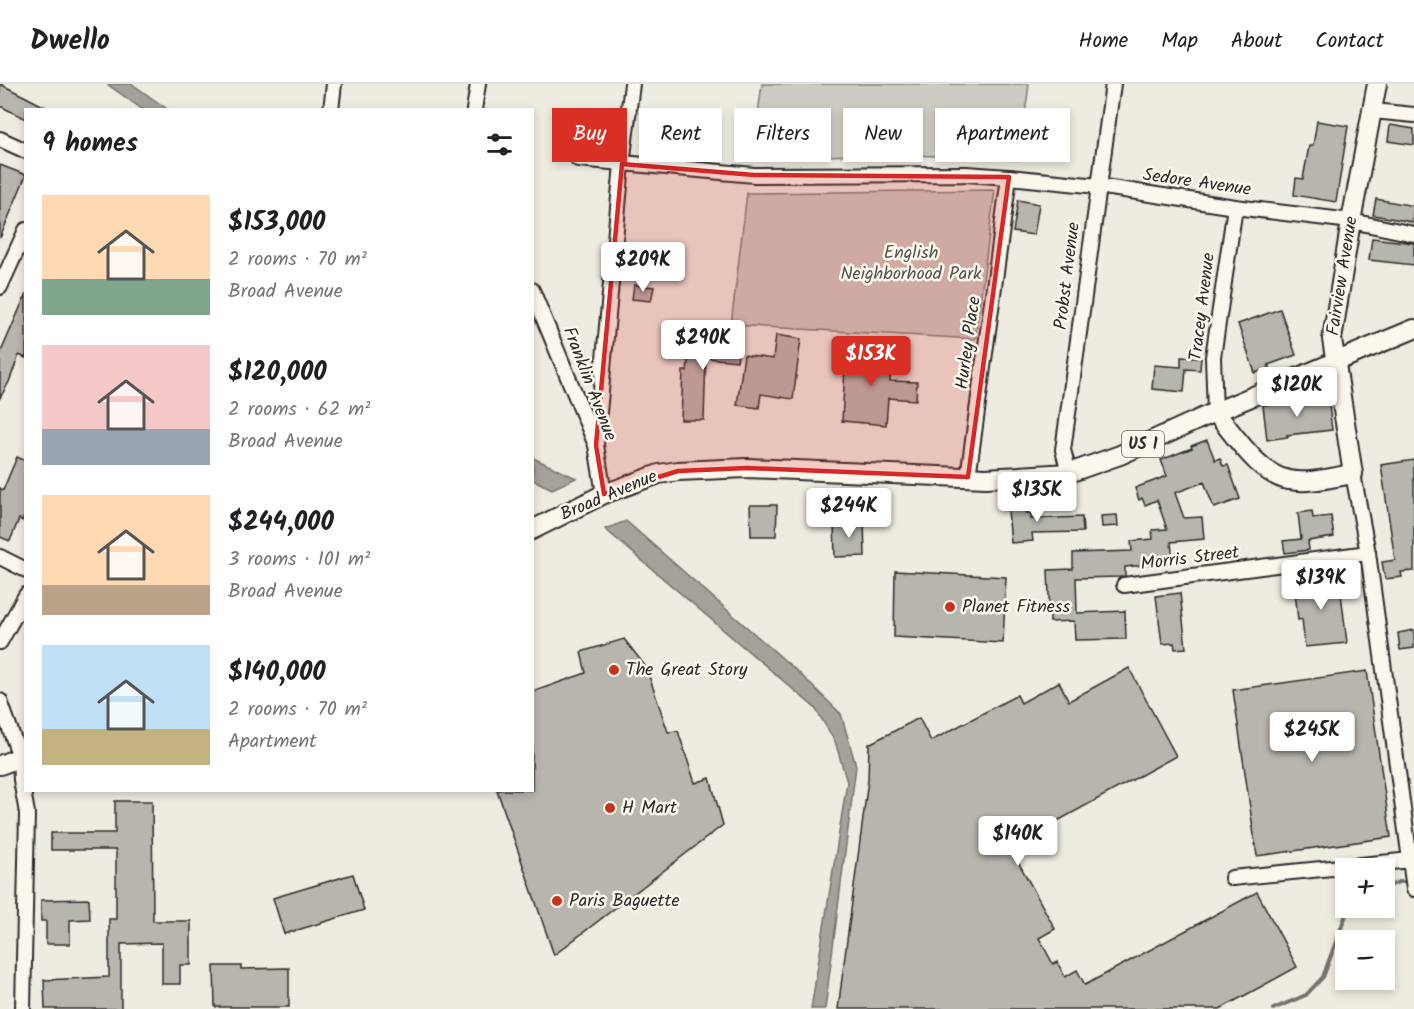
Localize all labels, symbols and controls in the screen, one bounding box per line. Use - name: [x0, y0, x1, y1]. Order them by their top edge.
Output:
- text: Dwello: [30, 19, 110, 64]
- text: Home: [1079, 25, 1128, 58]
- text: Map: [1161, 25, 1198, 58]
- text: About: [1231, 25, 1282, 58]
- text: Contact: [1315, 25, 1384, 58]
- chip: Buy: [552, 108, 627, 162]
- chip: Rent: [639, 108, 722, 162]
- chip: Filters: [734, 108, 831, 162]
- chip: New: [843, 108, 923, 162]
- chip: Apartment: [935, 108, 1070, 162]
- text: 9 homes: [42, 123, 138, 165]
- icon: filters: [483, 128, 516, 161]
- street label: Sedore Avenue: [1141, 161, 1253, 205]
- text: $153,000: [228, 202, 325, 244]
- street label: Fairview Avenue: [1319, 214, 1367, 338]
- icon: home: [90, 219, 162, 291]
- street label: Probst Avenue: [1047, 221, 1089, 331]
- park label: English Neighborhood Park: [840, 239, 982, 289]
- pin: $209K: [601, 242, 685, 293]
- text: 2 rooms · 70 m²: [228, 244, 367, 276]
- text: $209K: [615, 245, 671, 277]
- street label: Tracey Avenue: [1182, 251, 1224, 363]
- text: Broad Avenue: [228, 276, 343, 308]
- street label: Hurley Place: [948, 295, 990, 391]
- pin: $290K: [661, 320, 745, 371]
- street label: Franklin Avenue: [554, 323, 624, 445]
- text: $290K: [675, 323, 731, 355]
- pin: $153K: [829, 336, 913, 387]
- text: $153K: [846, 339, 896, 371]
- text: $120,000: [228, 352, 327, 394]
- pin: $120K: [1255, 367, 1339, 418]
- icon: home: [90, 369, 162, 441]
- text: $120K: [1271, 370, 1323, 402]
- text: 2 rooms · 62 m²: [228, 394, 370, 426]
- text: Broad Avenue: [228, 426, 343, 458]
- road number: US 1: [1122, 431, 1164, 457]
- street label: Broad Avenue: [556, 462, 662, 530]
- pin: $135K: [995, 472, 1079, 523]
- text: $135K: [1012, 475, 1062, 507]
- pin: $244K: [807, 488, 891, 539]
- text: $244K: [820, 491, 878, 523]
- text: $244,000: [228, 502, 334, 544]
- icon: home: [90, 519, 162, 591]
- street label: Morris Street: [1139, 538, 1242, 579]
- text: 3 rooms · 101 m²: [228, 544, 370, 576]
- pin: $139K: [1279, 560, 1363, 611]
- text: $139K: [1296, 563, 1346, 595]
- text: Broad Avenue: [228, 576, 343, 608]
- place label: Planet Fitness: [962, 593, 1071, 622]
- marker: Planet Fitness: [943, 600, 957, 614]
- text: $140,000: [228, 652, 326, 694]
- place label: The Great Story: [626, 656, 748, 685]
- marker: The Great Story: [607, 663, 621, 677]
- icon: home: [90, 669, 162, 741]
- text: 2 rooms · 70 m²: [228, 694, 367, 726]
- pin: $245K: [1270, 712, 1354, 763]
- text: $245K: [1284, 715, 1340, 747]
- text: Apartment: [228, 726, 317, 758]
- place label: H Mart: [622, 794, 678, 823]
- marker: H Mart: [603, 801, 617, 815]
- pin: $140K: [976, 816, 1060, 867]
- text: $140K: [992, 819, 1044, 851]
- map controls: [1335, 858, 1395, 990]
- button: +: [1335, 858, 1395, 918]
- place label: Paris Baguette: [569, 887, 680, 916]
- marker: Paris Baguette: [550, 894, 564, 908]
- button: −: [1335, 930, 1395, 990]

